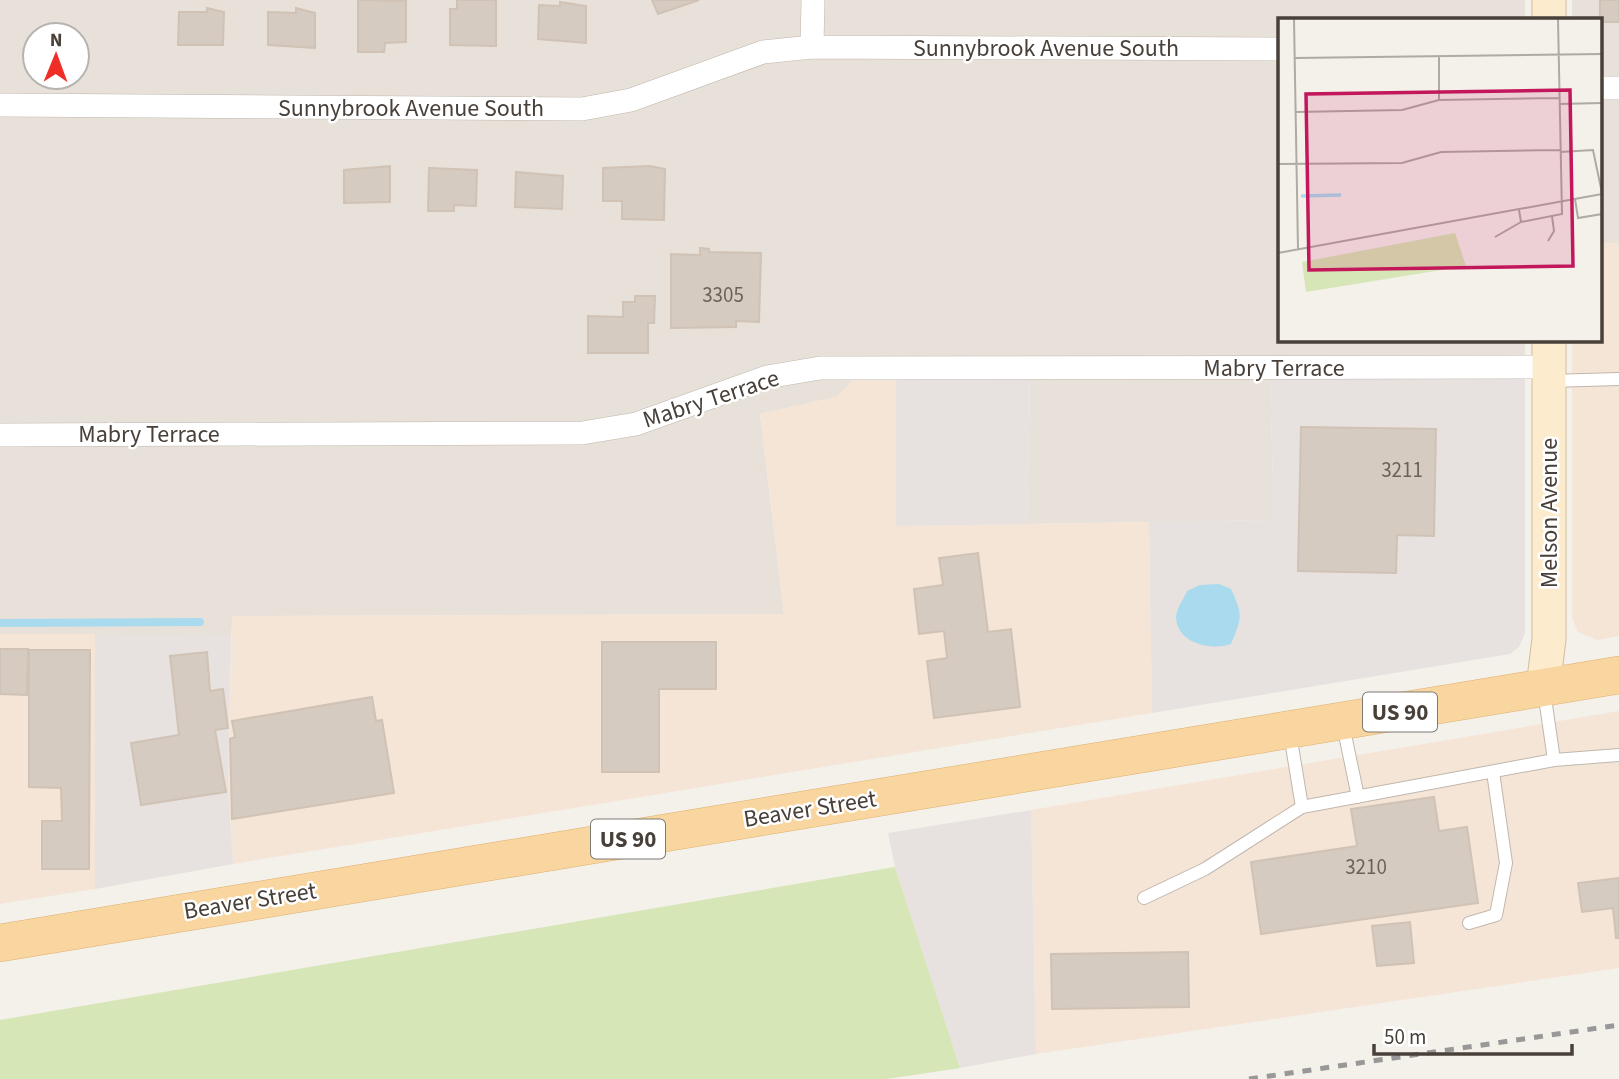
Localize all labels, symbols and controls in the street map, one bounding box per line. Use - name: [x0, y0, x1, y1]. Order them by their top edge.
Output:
- inset map: [1278, 18, 1602, 341]
- north arrow: [21, 21, 91, 91]
- text: N: [50, 27, 63, 54]
- street label: Sunnybrook Avenue South: [913, 31, 1179, 66]
- street label: Sunnybrook Avenue South: [278, 91, 544, 126]
- house number: 3305: [702, 280, 744, 310]
- street label: Mabry Terrace: [1203, 351, 1345, 386]
- street label: Mabry Terrace: [638, 360, 784, 438]
- street label: Mabry Terrace: [78, 417, 220, 452]
- street label: Melson Avenue: [1532, 438, 1567, 588]
- house number: 3211: [1381, 455, 1423, 485]
- road number: US 90: [1363, 692, 1437, 732]
- street label: Beaver Street: [741, 781, 879, 837]
- road number: US 90: [591, 820, 665, 859]
- house number: 3210: [1345, 852, 1387, 882]
- street label: Beaver Street: [181, 873, 319, 929]
- scale bar: [1374, 1012, 1572, 1056]
- text: 50 m: [1384, 1022, 1426, 1052]

